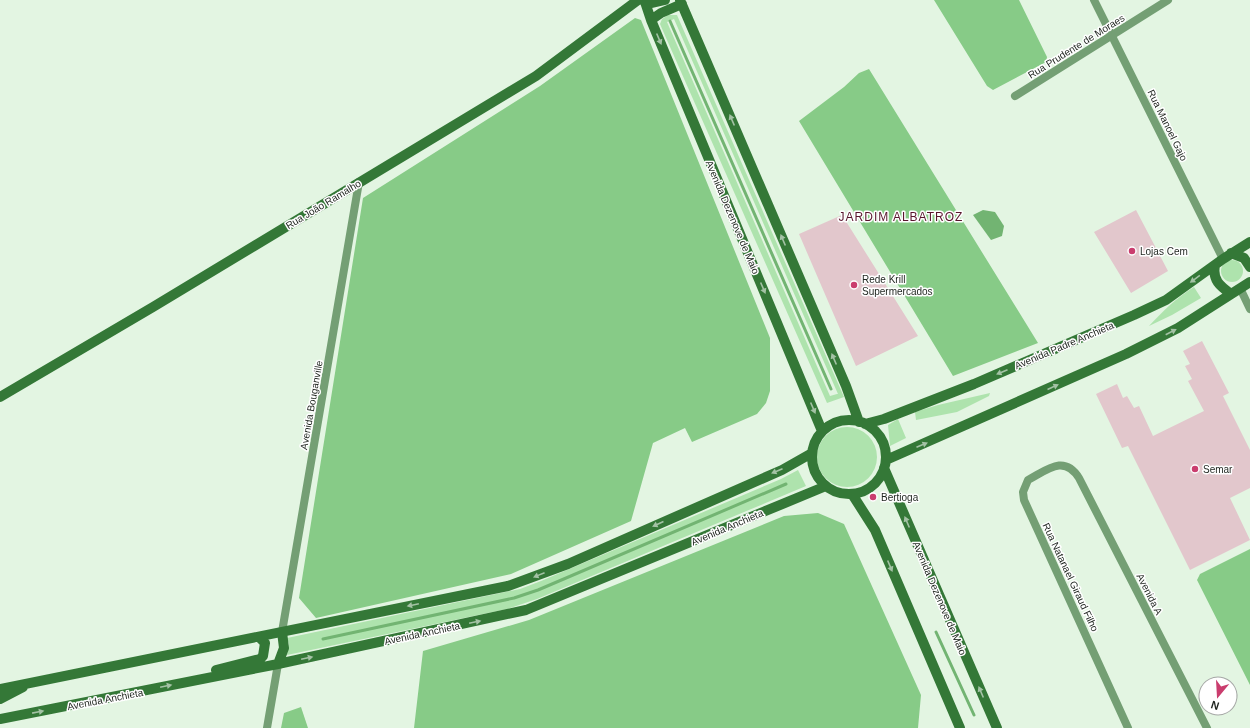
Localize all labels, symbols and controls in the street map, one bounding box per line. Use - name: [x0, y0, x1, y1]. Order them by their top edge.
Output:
- street label: Rua Prudente de Moraes: [1026, 12, 1127, 81]
- one-way arrow: [656, 34, 662, 46]
- street label: Rua Manoel Gajo: [1146, 88, 1190, 163]
- one-way arrow: [729, 115, 735, 126]
- street label: Avenida Dezenove de Maio: [704, 159, 762, 276]
- street label: Rua João Ramalho: [284, 177, 363, 231]
- district label: JARDIM ALBATROZ: [839, 210, 963, 224]
- one-way arrow: [780, 234, 786, 245]
- marker: Lojas Cem: [1127, 246, 1137, 256]
- place label: Lojas Cem: [1140, 246, 1188, 257]
- place label: Rede Krill Supermercados: [862, 274, 933, 297]
- one-way arrow: [1189, 275, 1200, 284]
- marker: Rede Krill Supermercados: [849, 280, 859, 290]
- one-way arrow: [760, 283, 766, 295]
- street label: Avenida Padre Anchieta: [1013, 319, 1116, 371]
- one-way arrow: [1165, 328, 1177, 335]
- one-way arrow: [831, 354, 837, 365]
- street label: Avenida Bouganville: [298, 359, 325, 451]
- one-way arrow: [997, 369, 1008, 375]
- one-way arrow: [1048, 383, 1060, 389]
- one-way arrow: [810, 403, 816, 414]
- one-way arrow: [916, 441, 928, 447]
- marker: Semar: [1190, 464, 1200, 474]
- place label: Semar: [1203, 464, 1233, 475]
- one-way arrow: [771, 469, 783, 475]
- marker: Bertioga: [868, 492, 878, 502]
- place label: Bertioga: [881, 492, 919, 503]
- street label: Avenida Anchieta: [690, 507, 765, 548]
- one-way arrow: [904, 516, 910, 527]
- one-way arrow: [652, 521, 664, 527]
- street label: Rua Natanael Giraud Filho: [1041, 521, 1101, 634]
- street label: Avenida Dezenove de Maio: [911, 540, 969, 657]
- one-way arrow: [887, 560, 893, 571]
- street label: Avenida A: [1134, 572, 1165, 617]
- one-way arrow: [533, 573, 545, 579]
- one-way arrow: [407, 603, 419, 609]
- one-way arrow: [469, 618, 481, 624]
- street label: Avenida Anchieta: [383, 620, 461, 647]
- one-way arrow: [301, 654, 313, 660]
- north arrow: [1198, 676, 1238, 716]
- one-way arrow: [160, 683, 172, 689]
- one-way arrow: [978, 686, 984, 698]
- street label: Avenida Anchieta: [66, 687, 144, 712]
- text: N: [1209, 699, 1221, 712]
- one-way arrow: [32, 709, 44, 715]

